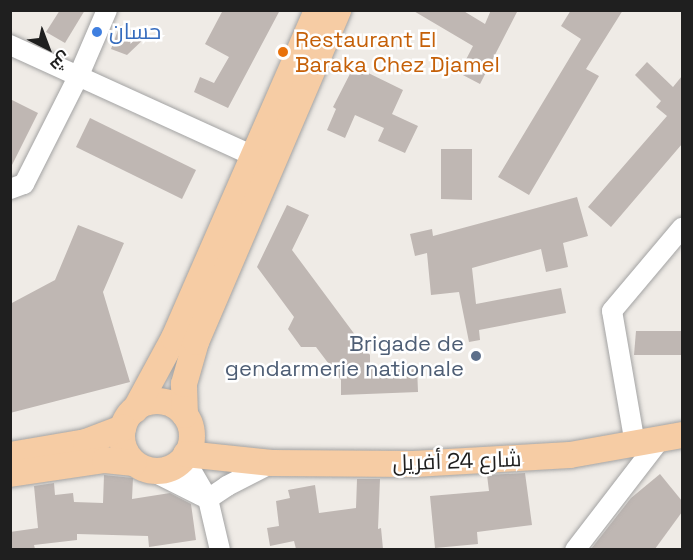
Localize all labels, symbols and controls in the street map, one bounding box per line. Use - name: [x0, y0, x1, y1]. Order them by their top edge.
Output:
- north arrow: [18, 18, 78, 78]
- place label: حسان: [109, 19, 161, 45]
- marker: حسان: [90, 25, 104, 39]
- place label: Restaurant El Baraka Chez Djamel: [295, 26, 500, 78]
- marker: Restaurant El Baraka Chez Djamel: [276, 45, 290, 59]
- text: ش: [46, 47, 75, 76]
- place label: Brigade de gendarmerie nationale: [225, 330, 464, 382]
- marker: Brigade de gendarmerie nationale: [469, 349, 483, 363]
- street label: شارع 24 أفريل: [392, 446, 522, 476]

